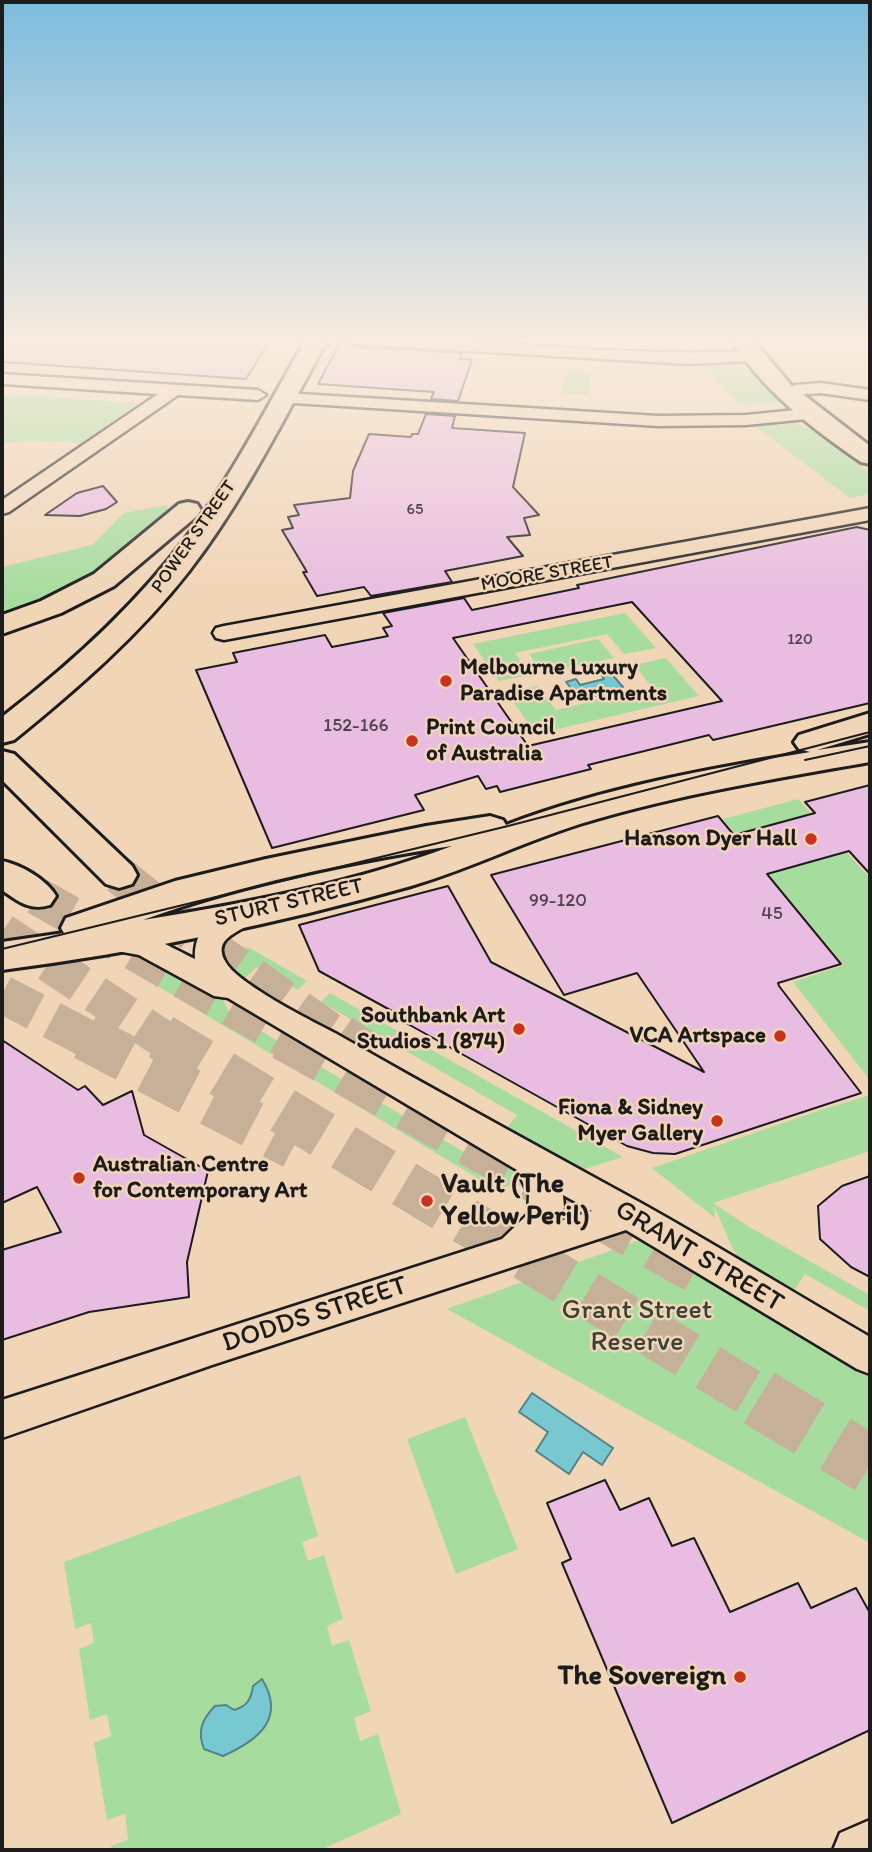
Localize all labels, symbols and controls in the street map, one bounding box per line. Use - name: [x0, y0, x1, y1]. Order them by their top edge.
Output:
- street label: POWER STREET: [147, 476, 241, 598]
- house number: 65: [407, 500, 423, 520]
- street label: MOORE STREET: [479, 551, 615, 597]
- house number: 120: [787, 630, 813, 650]
- place label: Melbourne Luxury Paradise Apartments: [460, 654, 667, 708]
- marker: Melbourne Luxury Paradise Apartments: [438, 673, 454, 689]
- place label: Print Council of Australia: [426, 714, 555, 768]
- house number: 152-166: [323, 715, 389, 737]
- marker: Print Council of Australia: [404, 733, 420, 749]
- place label: Hanson Dyer Hall: [624, 825, 797, 853]
- marker: Hanson Dyer Hall: [803, 831, 819, 847]
- street label: STURT STREET: [212, 872, 366, 934]
- house number: 99-120: [529, 890, 587, 912]
- house number: 45: [761, 903, 783, 925]
- place label: Southbank Art Studios 1 (874): [357, 1002, 505, 1056]
- marker: Southbank Art Studios 1 (874): [511, 1021, 527, 1037]
- place label: VCA Artspace: [629, 1022, 766, 1050]
- marker: VCA Artspace: [772, 1028, 788, 1044]
- place label: Fiona & Sidney Myer Gallery: [558, 1094, 703, 1148]
- marker: Fiona & Sidney Myer Gallery: [709, 1113, 725, 1129]
- place label: Australian Centre for Contemporary Art: [93, 1151, 307, 1205]
- place label: Vault (The Yellow Peril): [441, 1168, 590, 1234]
- marker: Australian Centre for Contemporary Art: [71, 1170, 87, 1186]
- marker: Vault (The Yellow Peril): [419, 1193, 435, 1209]
- street label: GRANT STREET: [608, 1193, 790, 1321]
- street label: DODDS STREET: [218, 1269, 412, 1361]
- park label: Grant Street Reserve: [562, 1294, 712, 1360]
- place label: The Sovereign: [558, 1660, 726, 1694]
- marker: The Sovereign: [732, 1669, 748, 1685]

